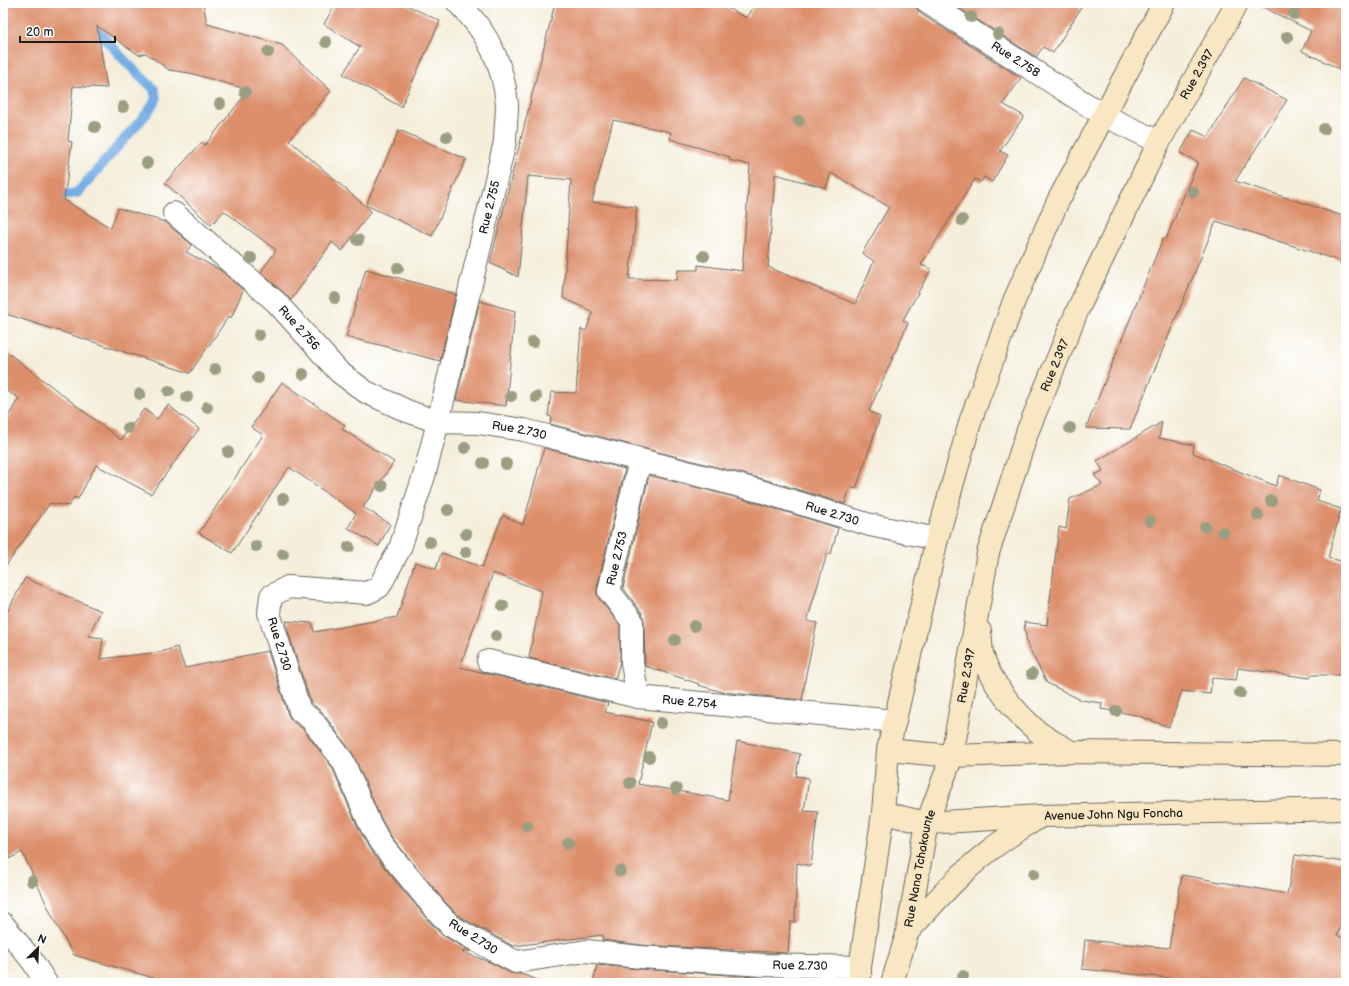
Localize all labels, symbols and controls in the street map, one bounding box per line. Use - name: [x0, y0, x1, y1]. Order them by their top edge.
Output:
- scale bar: [20, 18, 115, 44]
- text: 20 m: [26, 25, 53, 40]
- street label: Rue 2.758: [988, 38, 1043, 80]
- street label: Rue 2.397: [1177, 47, 1217, 102]
- street label: Rue 2.755: [476, 179, 503, 236]
- street label: Rue 2.756: [275, 302, 323, 353]
- street label: Rue 2.397: [1037, 337, 1072, 394]
- street label: Rue 2.730: [491, 418, 548, 443]
- street label: Rue 2.730: [804, 498, 861, 529]
- street label: Rue 2.753: [603, 530, 630, 587]
- street label: Rue 2.730: [264, 615, 294, 673]
- street label: Rue 2.397: [954, 647, 978, 704]
- street label: Rue 2.754: [661, 692, 718, 712]
- street label: Avenue John Ngu Foncha: [1044, 805, 1183, 823]
- street label: Rue Nana Tchakounte: [901, 807, 939, 929]
- street label: Rue 2.730: [446, 916, 500, 958]
- north arrow: [18, 928, 58, 968]
- text: N: [35, 932, 48, 947]
- street label: Rue 2.730: [772, 958, 828, 974]

